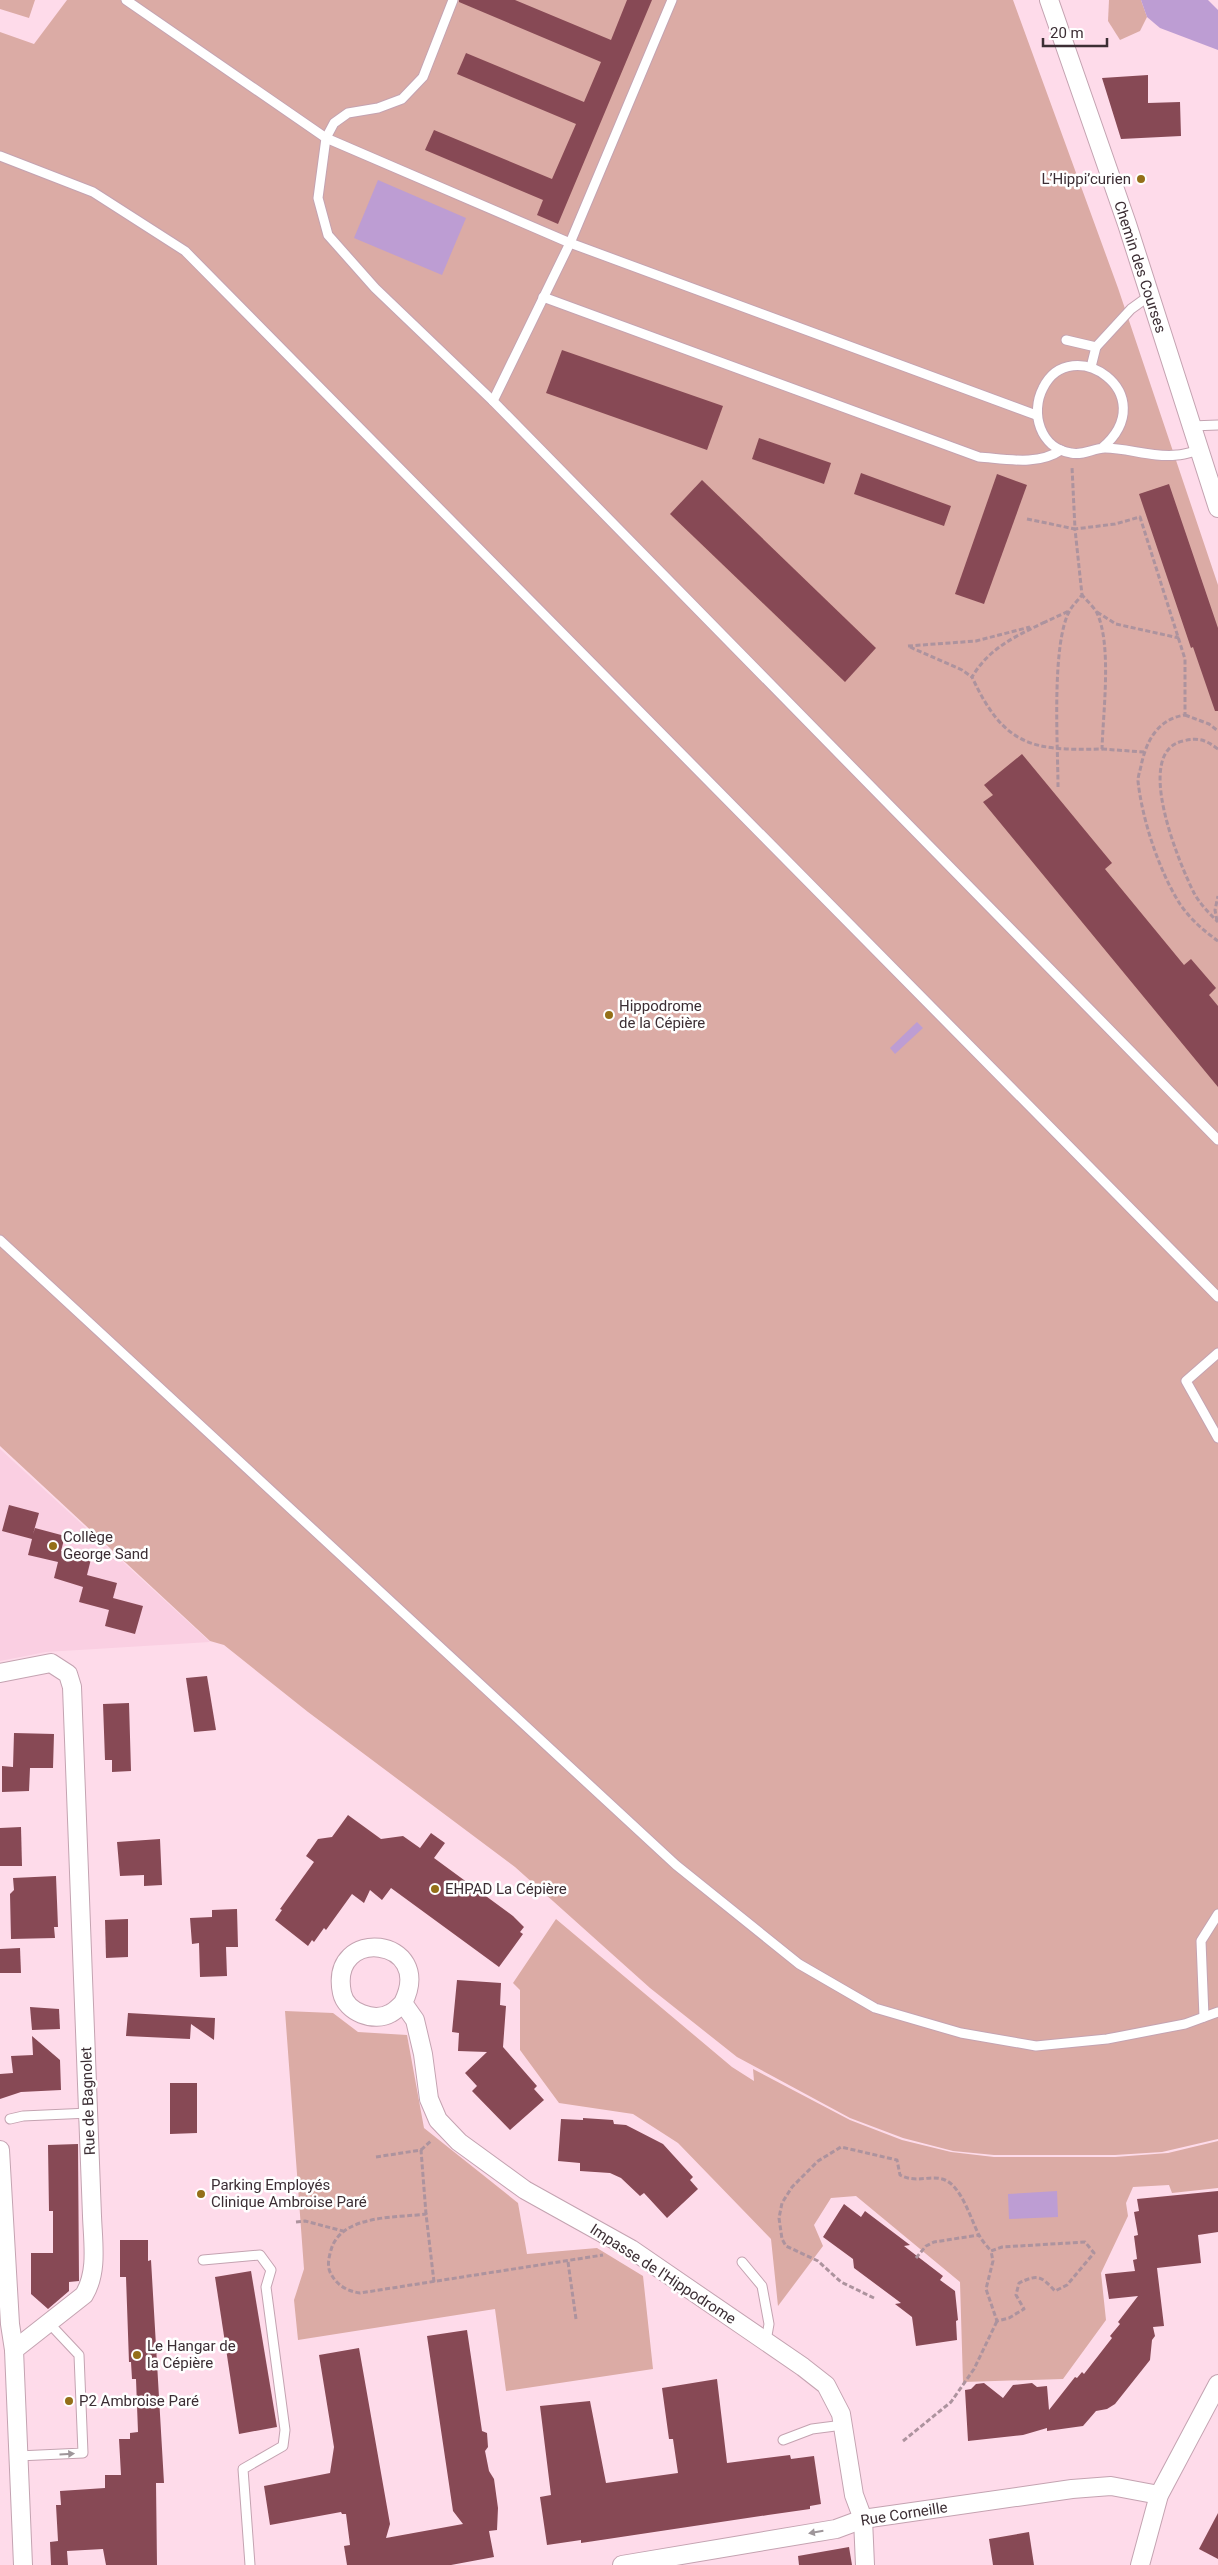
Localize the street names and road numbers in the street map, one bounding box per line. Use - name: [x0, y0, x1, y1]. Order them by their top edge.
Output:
- street label: Chemin des Courses: [1110, 199, 1170, 335]
- street label: Rue de Bagnolet: [77, 2046, 99, 2156]
- street label: Impasse de l'Hippodrome: [587, 2220, 739, 2328]
- street label: Rue Corneille: [859, 2498, 949, 2530]

